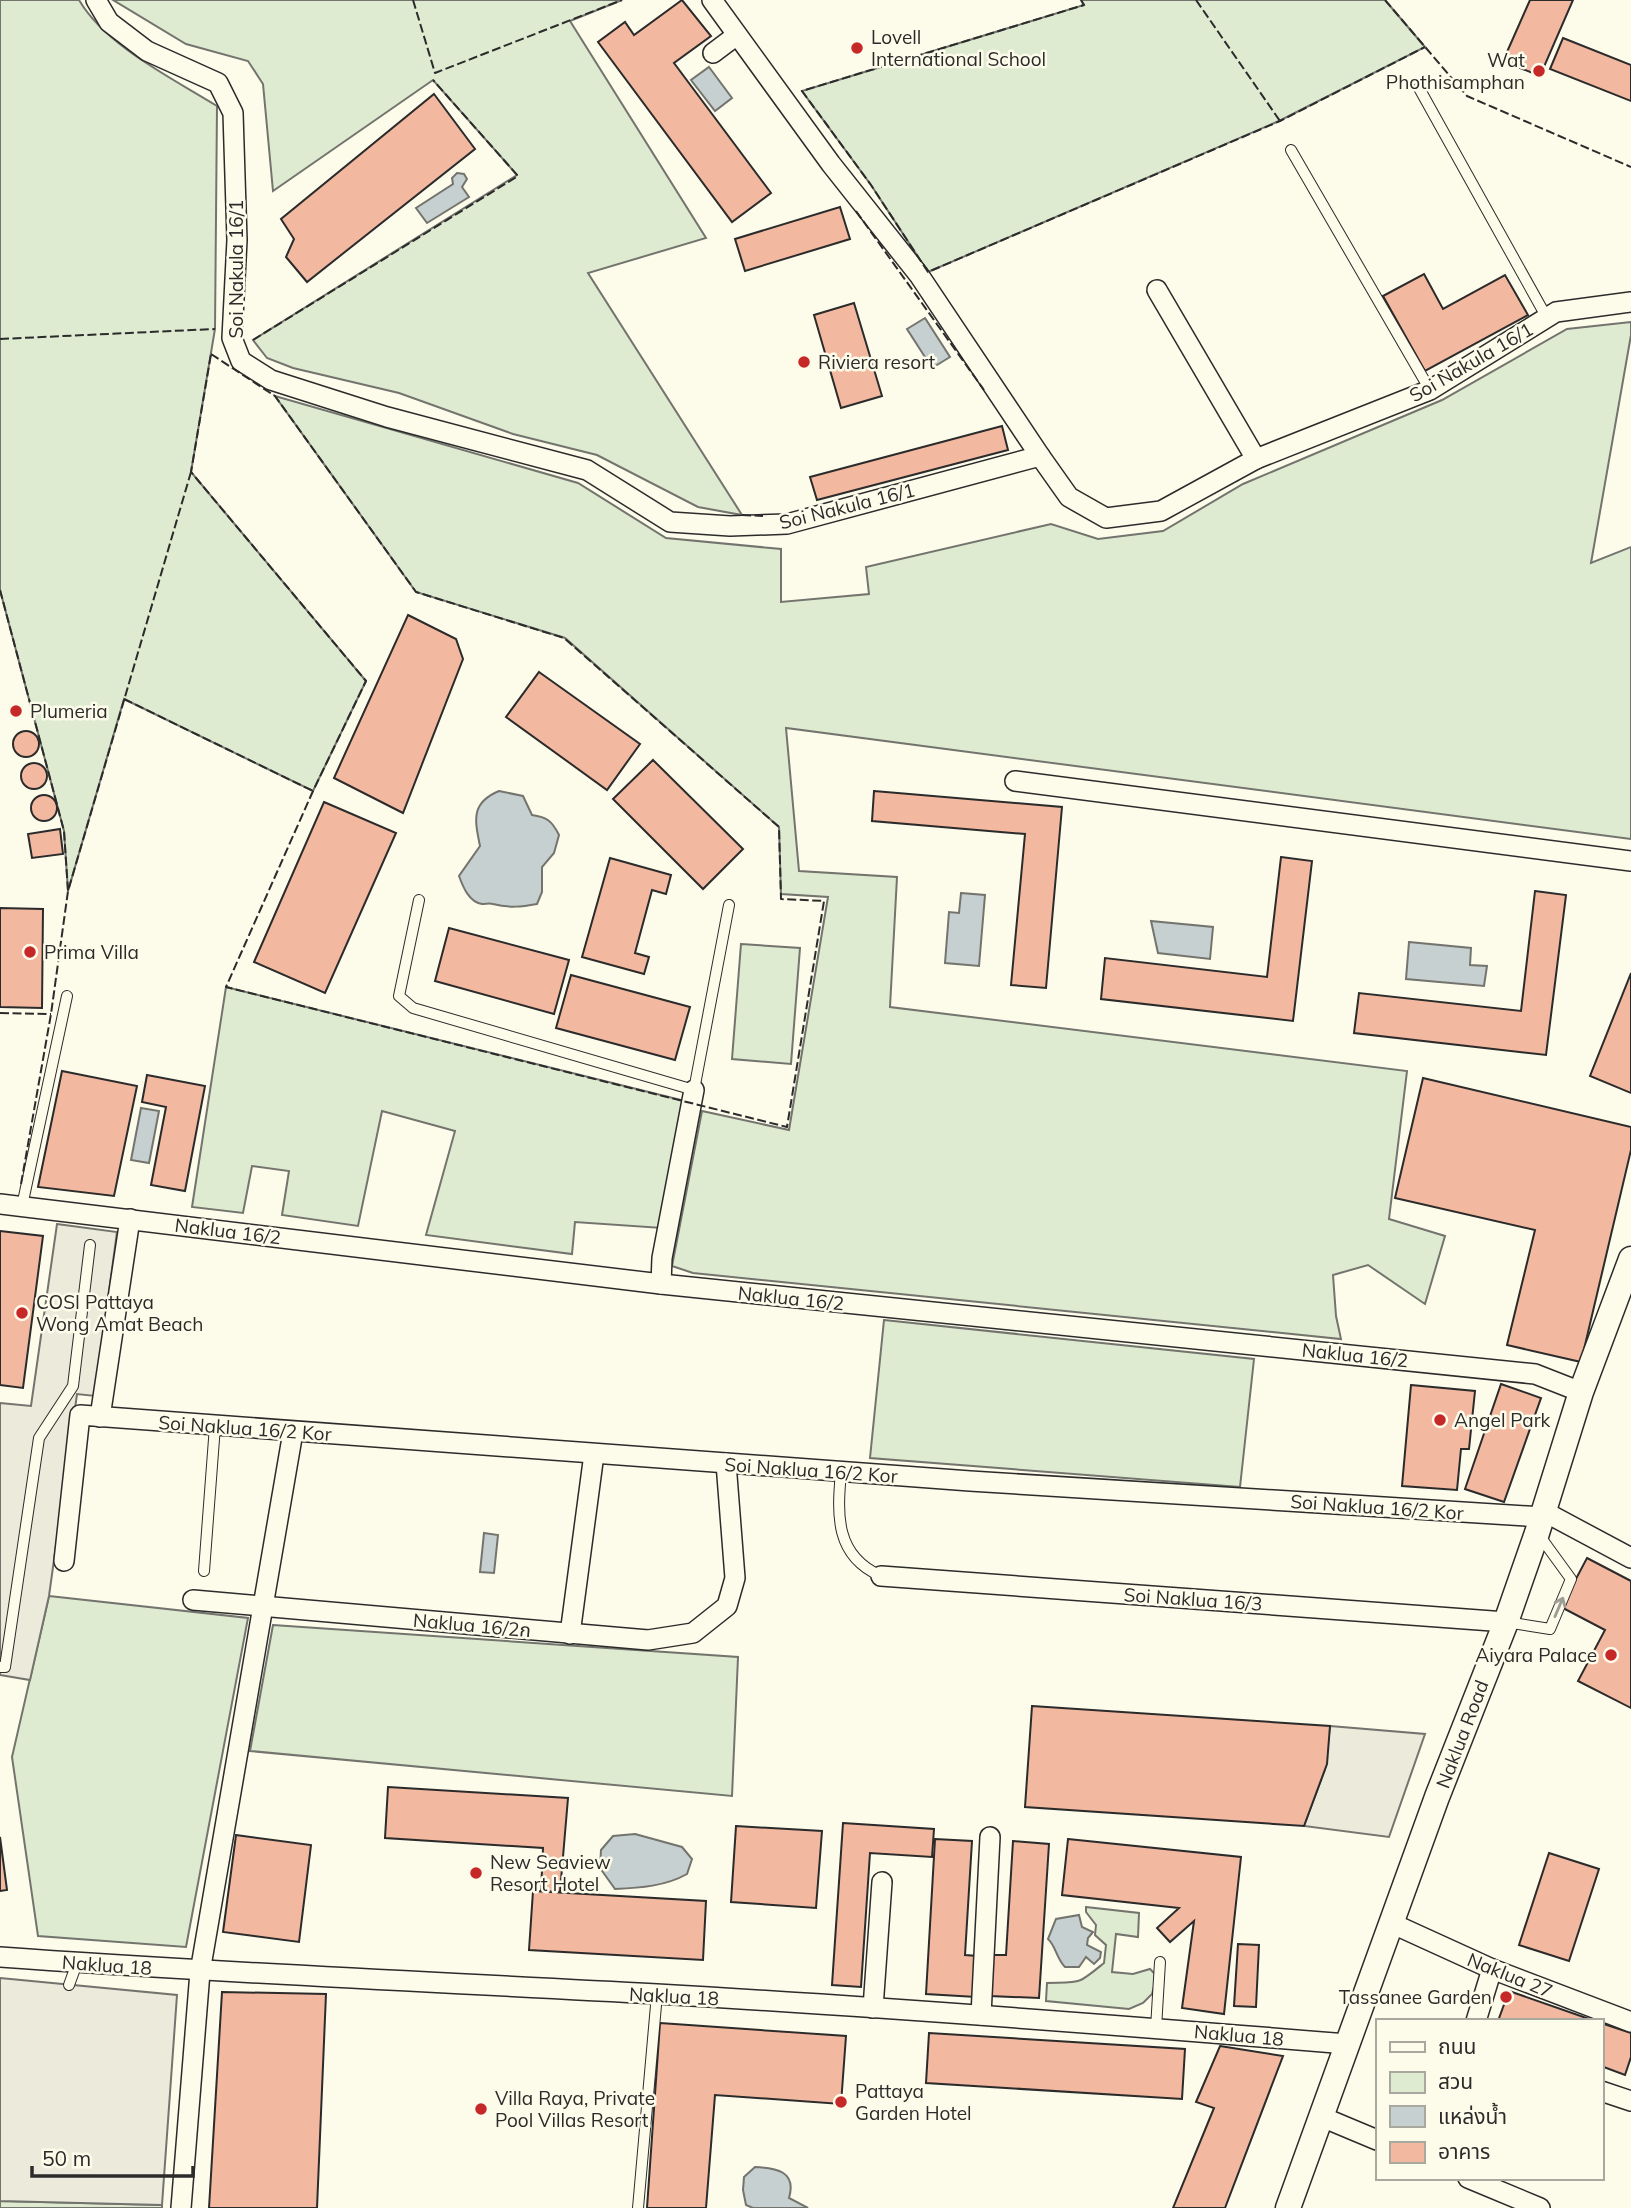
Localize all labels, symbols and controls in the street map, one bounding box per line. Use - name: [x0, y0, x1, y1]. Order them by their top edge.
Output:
- place label: Lovell International School: [871, 25, 1046, 71]
- marker: Lovell International School: [849, 40, 865, 56]
- place label: Wat Phothisamphan: [1386, 48, 1525, 94]
- marker: Wat Phothisamphan: [1531, 63, 1547, 79]
- street label: Soi Nakula 16/1: [224, 199, 248, 339]
- street label: Soi Nakula 16/1: [1405, 317, 1537, 407]
- place label: Riviera resort: [818, 350, 936, 374]
- marker: Riviera resort: [796, 354, 812, 370]
- street label: Soi Nakula 16/1: [777, 478, 917, 534]
- place label: Plumeria: [30, 699, 108, 723]
- marker: Plumeria: [8, 703, 24, 719]
- place label: Prima Villa: [44, 940, 139, 964]
- marker: Prima Villa: [22, 944, 38, 960]
- street label: Naklua 16/2: [174, 1213, 282, 1249]
- street label: Naklua 16/2: [737, 1280, 845, 1316]
- place label: COSI Pattaya Wong Amat Beach: [36, 1290, 203, 1336]
- marker: COSI Pattaya Wong Amat Beach: [14, 1305, 30, 1321]
- street label: Naklua 16/2: [1301, 1337, 1409, 1373]
- place label: Angel Park: [1454, 1408, 1551, 1432]
- street label: Soi Naklua 16/2 Kor: [158, 1410, 333, 1446]
- marker: Angel Park: [1432, 1412, 1448, 1428]
- street label: Soi Naklua 16/2 Kor: [724, 1452, 899, 1488]
- street label: Soi Naklua 16/2 Kor: [1290, 1489, 1465, 1525]
- street label: Soi Naklua 16/3: [1123, 1582, 1263, 1616]
- one-way arrow: [1553, 1596, 1566, 1618]
- street label: Naklua 16/2ก: [412, 1608, 532, 1642]
- place label: Aiyara Palace: [1475, 1643, 1597, 1667]
- marker: Aiyara Palace: [1603, 1647, 1619, 1663]
- street label: Naklua Road: [1430, 1677, 1494, 1791]
- place label: New Seaview Resort Hotel: [490, 1850, 611, 1896]
- marker: New Seaview Resort Hotel: [468, 1865, 484, 1881]
- street label: Naklua 27: [1464, 1947, 1556, 2003]
- street label: Naklua 18: [61, 1950, 153, 1980]
- street label: Naklua 18: [628, 1982, 720, 2010]
- place label: Tassanee Garden: [1339, 1985, 1492, 2009]
- marker: Tassanee Garden: [1498, 1989, 1514, 2005]
- street label: Naklua 18: [1193, 2019, 1285, 2051]
- legend: [1376, 2019, 1603, 2180]
- text: ถนน: [1438, 2033, 1476, 2059]
- text: สวน: [1438, 2068, 1473, 2094]
- place label: Pattaya Garden Hotel: [855, 2079, 972, 2125]
- place label: Villa Raya, Private Pool Villas Resort: [495, 2086, 655, 2132]
- marker: Pattaya Garden Hotel: [833, 2094, 849, 2110]
- marker: Villa Raya, Private Pool Villas Resort: [473, 2101, 489, 2117]
- text: แหล่งน้ำ: [1438, 2102, 1507, 2129]
- scale bar: [32, 2134, 192, 2178]
- text: อาคาร: [1438, 2138, 1490, 2164]
- text: 50 m: [42, 2145, 91, 2171]

